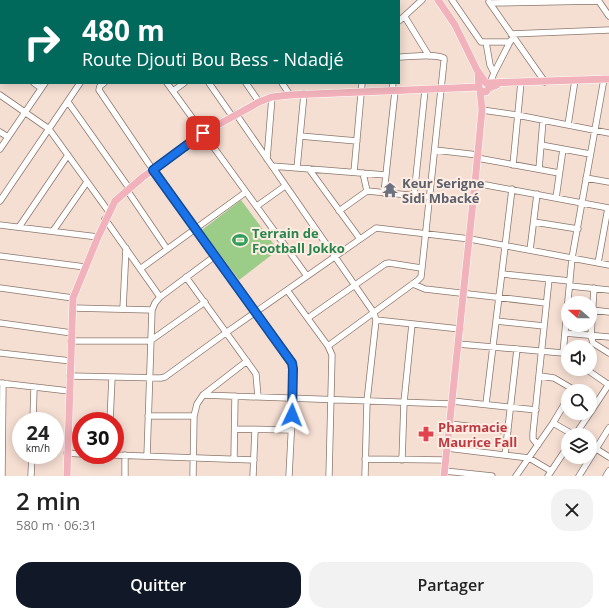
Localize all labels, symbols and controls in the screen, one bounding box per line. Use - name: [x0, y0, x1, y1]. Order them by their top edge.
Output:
- text: 480 m: [82, 11, 165, 49]
- icon: right: [16, 16, 68, 68]
- text: Route Djouti Bou Bess - Ndadjé: [82, 47, 344, 71]
- pin: [186, 116, 220, 150]
- icon: arrive: [192, 122, 214, 144]
- place label: Keur Serigne Sidi Mbacké: [402, 174, 485, 207]
- temple icon: Keur Serigne Sidi Mbacké: [381, 181, 399, 199]
- place label: Terrain de Football Jokko: [252, 224, 345, 257]
- sports icon: Terrain de Football Jokko: [231, 231, 249, 249]
- north arrow: [561, 296, 597, 332]
- map controls: [561, 296, 597, 464]
- button: sound: [561, 340, 597, 376]
- button: search: [561, 384, 597, 420]
- position arrow: [271, 394, 313, 436]
- speed limit sign: 30: [72, 412, 124, 464]
- place label: Pharmacie Maurice Fall: [438, 418, 517, 451]
- text: 24: [27, 419, 49, 446]
- pharmacy icon: Pharmacie Maurice Fall: [417, 425, 435, 443]
- button: layers: [561, 428, 597, 464]
- text: km/h: [26, 441, 50, 455]
- text: 2 min: [16, 484, 81, 517]
- button: close: [551, 489, 593, 531]
- text: 580 m · 06:31: [16, 516, 97, 534]
- button: Quitter: [16, 562, 301, 608]
- button: Partager: [309, 562, 593, 608]

